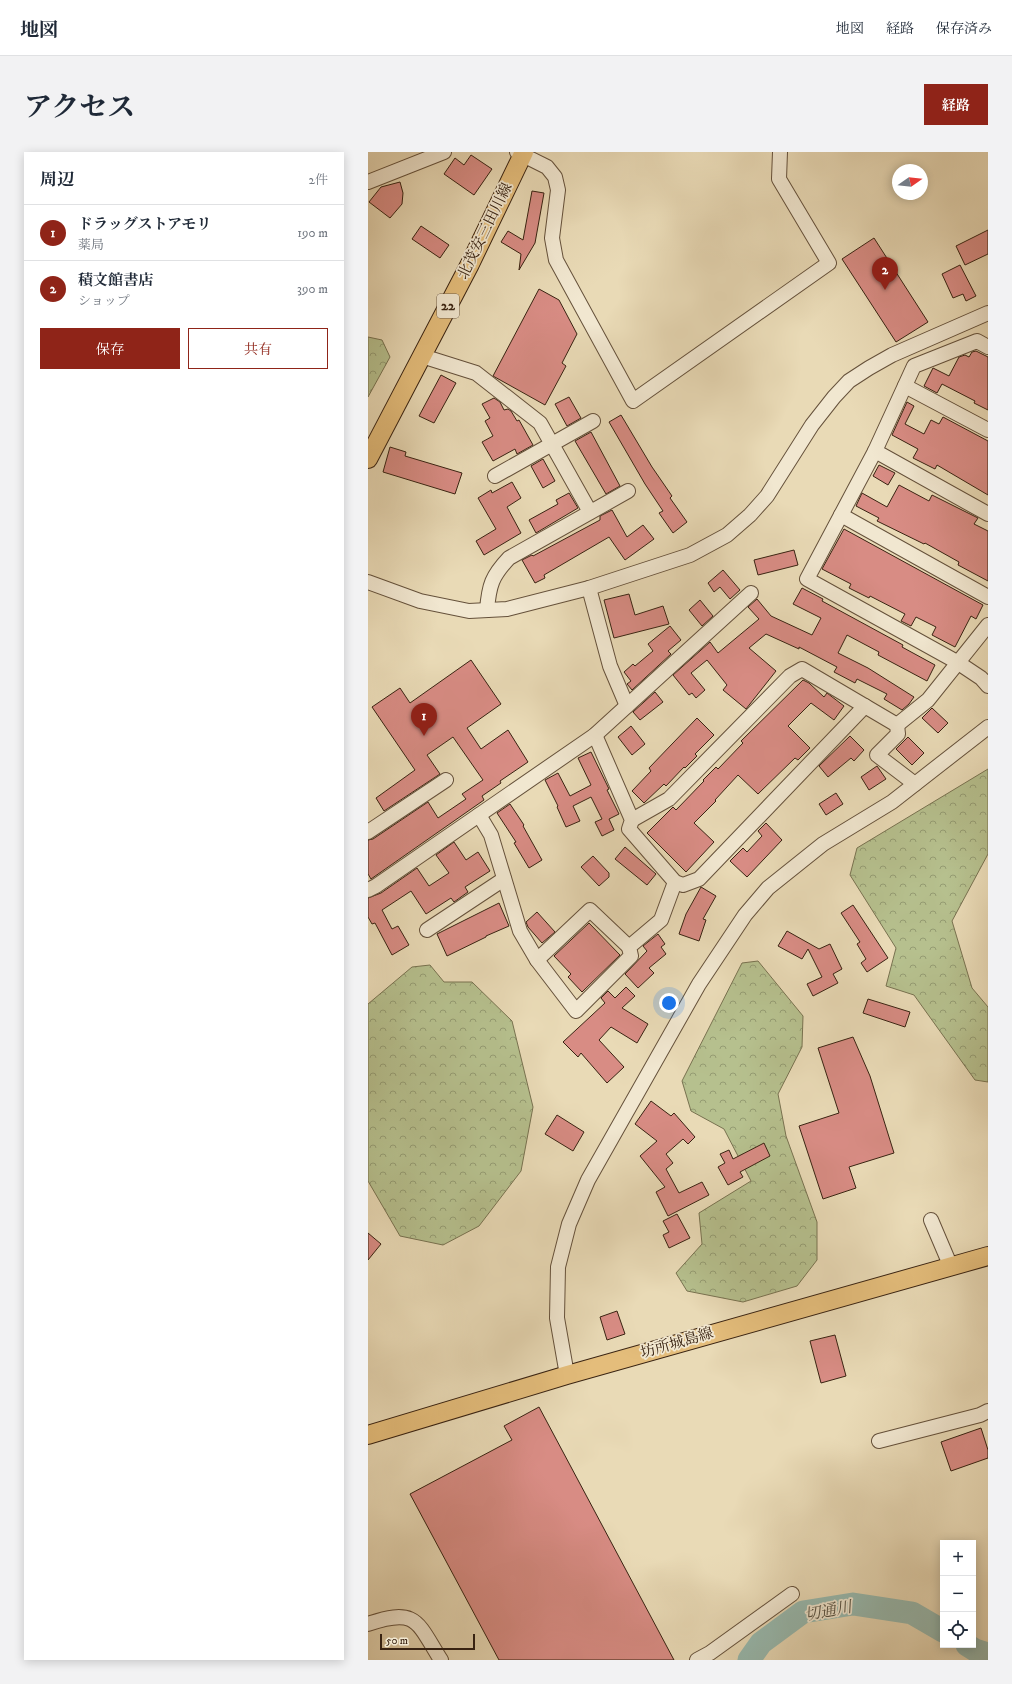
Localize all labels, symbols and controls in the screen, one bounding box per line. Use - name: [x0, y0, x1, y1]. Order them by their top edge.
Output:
- text: 地図: [20, 19, 58, 42]
- text: 地図: [836, 20, 864, 38]
- text: 経路: [886, 20, 914, 38]
- text: 保存済み: [936, 20, 992, 38]
- button: 経路: [924, 84, 988, 125]
- text: アクセス: [24, 90, 135, 125]
- north arrow: [892, 164, 928, 200]
- text: 周辺: [40, 169, 74, 191]
- text: 2件: [309, 172, 328, 188]
- street label: 北茂安三田川線: [453, 180, 517, 282]
- text: ドラッグストアモリ: [78, 215, 212, 234]
- text: 1: [51, 225, 55, 241]
- text: 190 m: [297, 225, 328, 241]
- text: 薬局: [78, 237, 104, 253]
- pin: 2: [872, 257, 898, 290]
- text: 積文館書店: [78, 271, 153, 290]
- text: 2: [50, 281, 56, 297]
- text: 390 m: [297, 281, 328, 297]
- text: ショップ: [78, 293, 130, 309]
- road number: 22: [437, 294, 459, 318]
- button: 保存: [40, 328, 180, 369]
- button: 共有: [188, 328, 328, 369]
- pin: 1: [411, 703, 437, 736]
- your location: [659, 993, 679, 1013]
- street label: 坊所城島線: [638, 1324, 716, 1362]
- map controls: [940, 1540, 976, 1648]
- button: +: [940, 1540, 976, 1576]
- button: −: [940, 1576, 976, 1612]
- water label: 切通川: [803, 1596, 855, 1625]
- button: locate: [940, 1612, 976, 1648]
- scale bar: [380, 1632, 475, 1651]
- text: 50 m: [386, 1634, 408, 1648]

